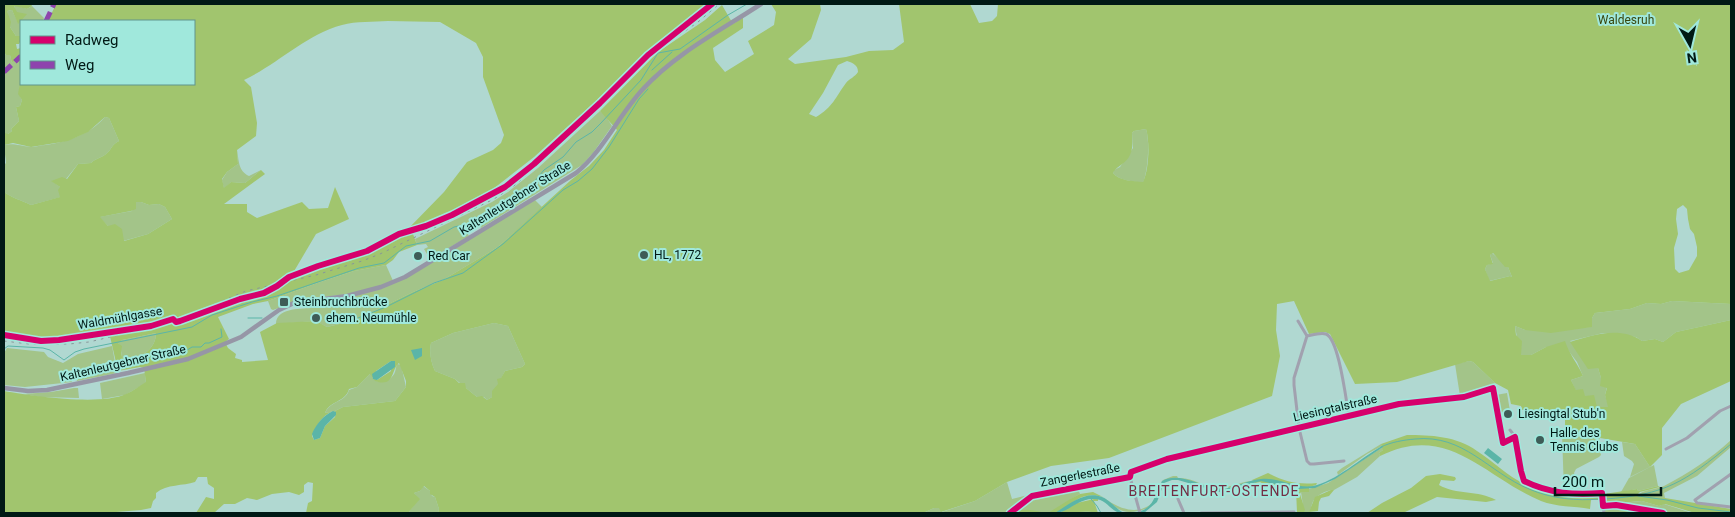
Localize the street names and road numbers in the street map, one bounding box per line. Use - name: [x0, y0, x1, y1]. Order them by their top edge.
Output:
- street label: Kaltenleutgebner Straße: [457, 158, 573, 238]
- street label: Waldmühlgasse: [77, 304, 163, 332]
- street label: Kaltenleutgebner Straße: [59, 342, 187, 384]
- street label: Liesingtalstraße: [1292, 392, 1378, 424]
- street label: Zangerlestraße: [1039, 460, 1121, 490]

